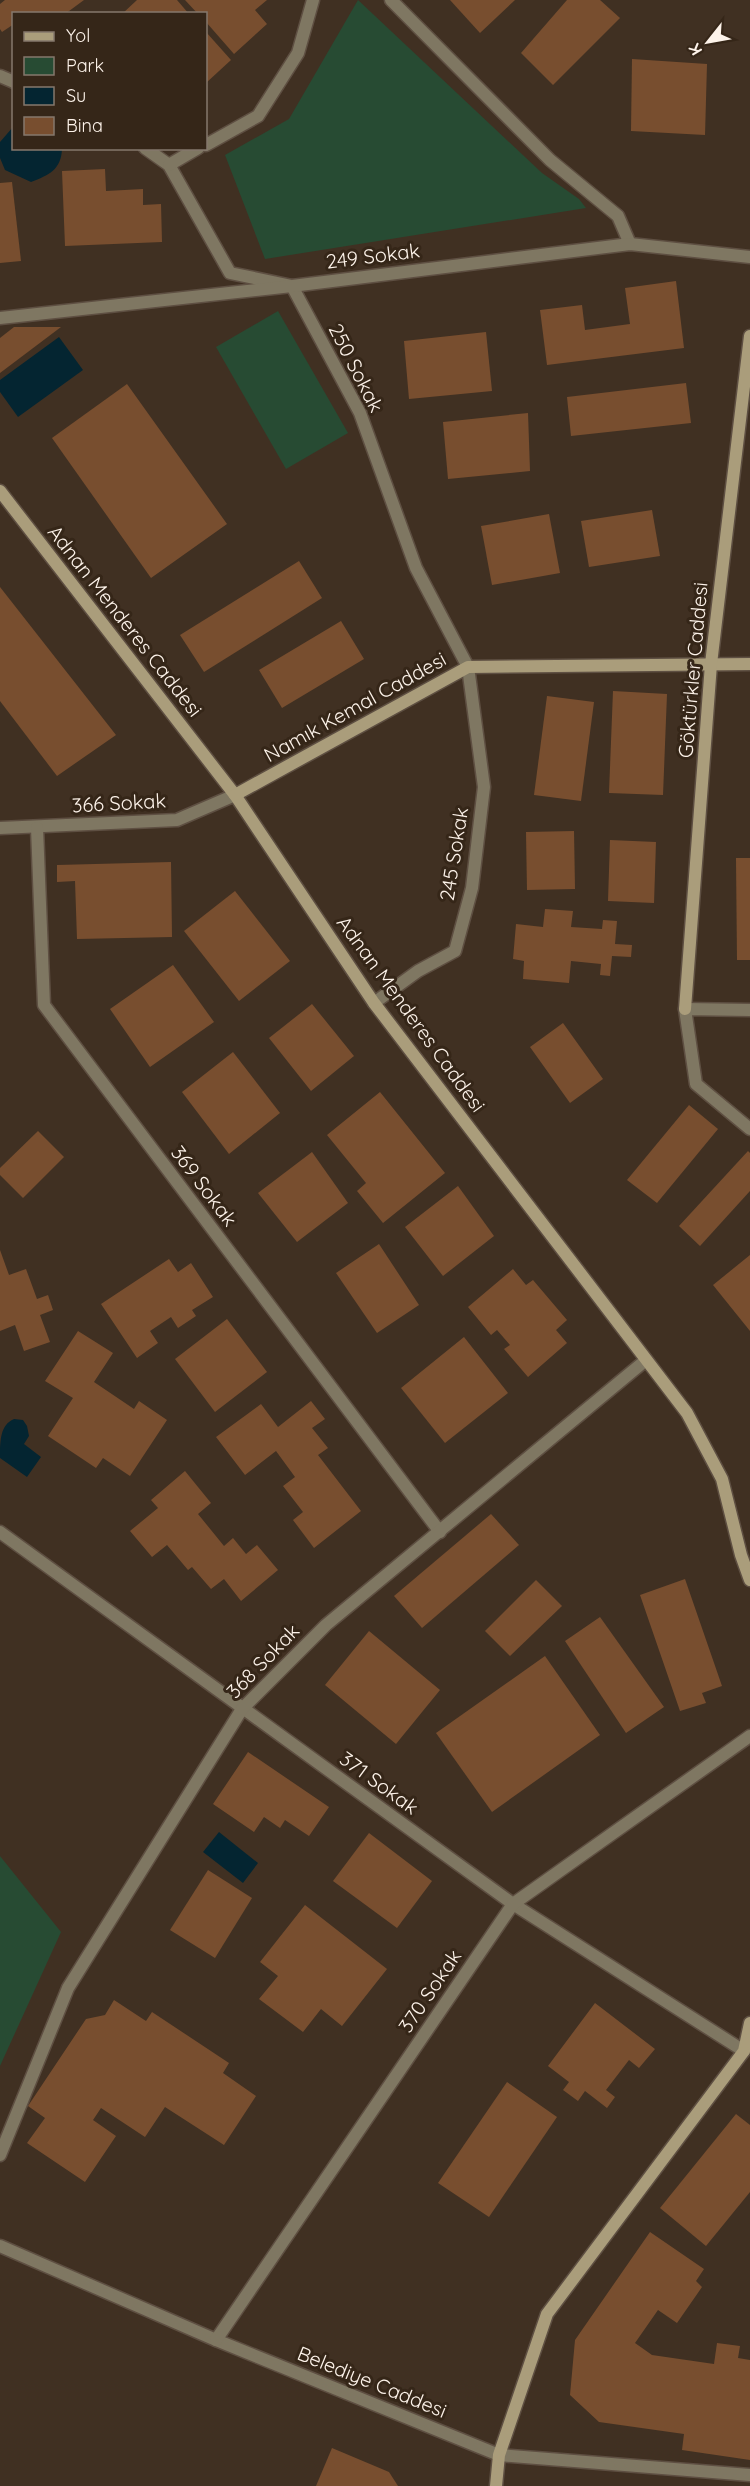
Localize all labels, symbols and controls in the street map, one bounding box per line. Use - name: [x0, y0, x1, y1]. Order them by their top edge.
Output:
- legend: [12, 12, 207, 150]
- north arrow: [678, 12, 738, 72]
- text: Yol: [66, 24, 90, 47]
- text: K: [684, 40, 706, 59]
- text: Park: [66, 54, 104, 77]
- text: Su: [66, 84, 86, 107]
- text: Bina: [66, 114, 103, 137]
- street label: 249 Sokak: [325, 237, 421, 274]
- street label: 250 Sokak: [323, 319, 389, 416]
- street label: Adnan Menderes Caddesi: [43, 520, 208, 722]
- street label: Göktürkler Caddesi: [672, 581, 713, 759]
- street label: Namık Kemal Caddesi: [259, 646, 450, 767]
- street label: 366 Sokak: [71, 788, 167, 817]
- street label: 245 Sokak: [434, 805, 473, 903]
- street label: Adnan Menderes Caddesi: [332, 911, 491, 1117]
- street label: 369 Sokak: [166, 1140, 243, 1231]
- street label: 368 Sokak: [221, 1618, 304, 1703]
- street label: 371 Sokak: [335, 1746, 424, 1820]
- street label: 370 Sokak: [393, 1944, 466, 2037]
- street label: Belediye Caddesi: [294, 2340, 450, 2423]

